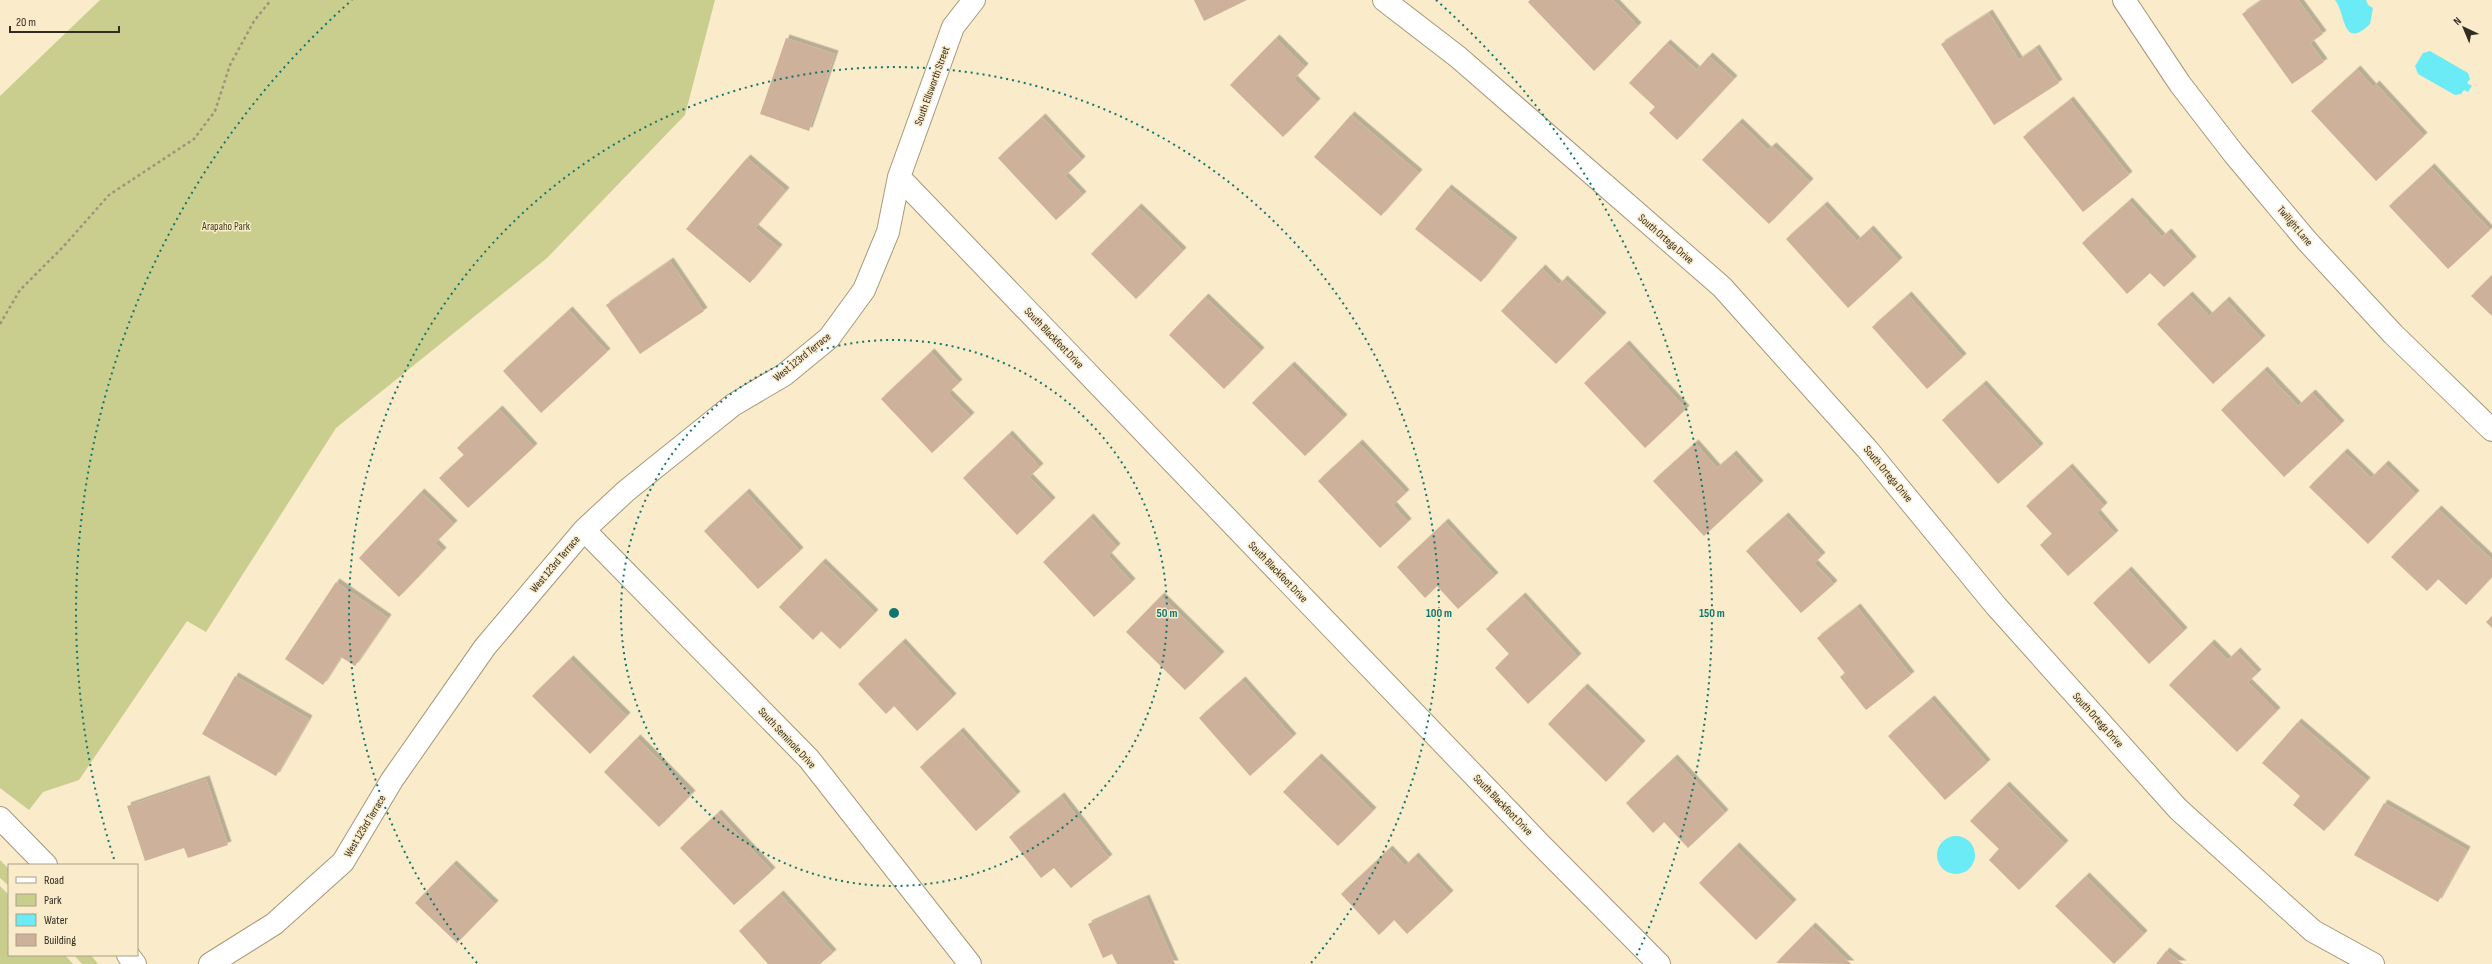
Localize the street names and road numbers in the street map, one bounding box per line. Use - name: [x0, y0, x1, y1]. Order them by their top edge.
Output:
- street label: South Ellsworth Street: [912, 44, 953, 127]
- street label: Twilight Lane: [2275, 203, 2315, 249]
- street label: South Ortega Drive: [1635, 211, 1697, 267]
- street label: South Blackfoot Drive: [1022, 305, 1086, 371]
- street label: West 123rd Terrace: [771, 330, 833, 384]
- street label: South Ortega Drive: [1861, 443, 1915, 505]
- street label: West 123rd Terrace: [527, 533, 583, 595]
- street label: South Blackfoot Drive: [1246, 539, 1310, 605]
- street label: South Ortega Drive: [2070, 690, 2126, 750]
- street label: South Seminole Drive: [755, 705, 819, 771]
- street label: South Blackfoot Drive: [1471, 772, 1535, 838]
- street label: West 123rd Terrace: [341, 793, 389, 859]

